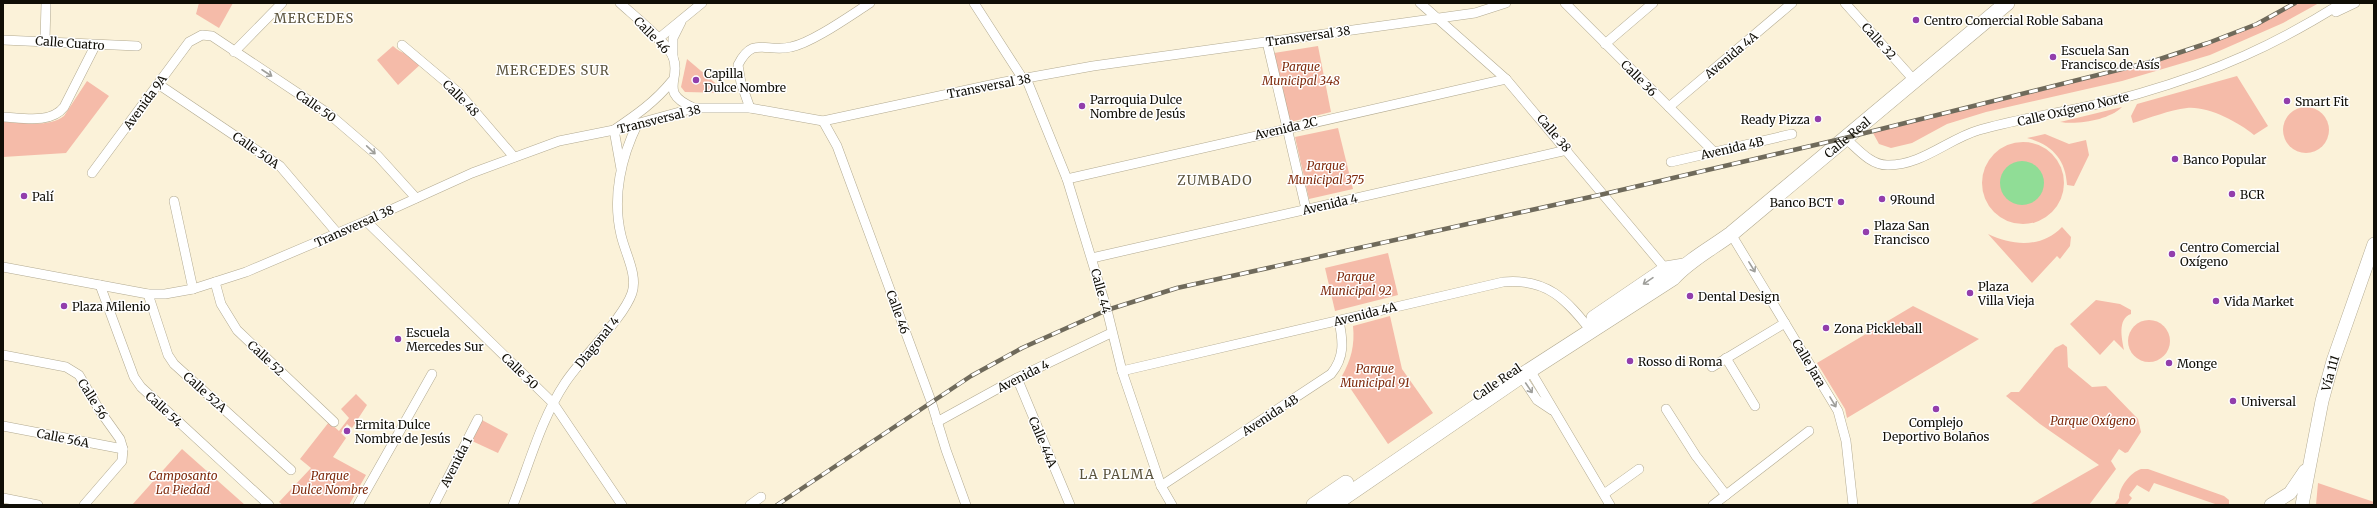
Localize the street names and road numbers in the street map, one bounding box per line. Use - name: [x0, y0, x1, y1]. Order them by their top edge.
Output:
- street label: Calle 46: [631, 13, 673, 57]
- street label: Calle 32: [1859, 19, 1899, 63]
- street label: Transversal 38: [1265, 23, 1351, 49]
- street label: Avenida 4A: [1701, 28, 1761, 82]
- street label: Calle Cuatro: [35, 33, 105, 53]
- street label: Calle 36: [1618, 57, 1660, 99]
- street label: Avenida 9A: [119, 71, 170, 133]
- street label: Transversal 38: [946, 71, 1032, 101]
- street label: Calle 48: [440, 77, 482, 119]
- street label: Calle 50: [293, 87, 339, 125]
- street label: Calle Oxígeno Norte: [2016, 89, 2130, 129]
- street label: Transversal 38: [616, 101, 702, 137]
- street label: Calle 38: [1534, 111, 1574, 155]
- street label: Avenida 2C: [1252, 113, 1319, 143]
- street label: Calle Real: [1821, 113, 1873, 161]
- street label: Calle 50A: [230, 128, 283, 172]
- street label: Avenida 4B: [1698, 133, 1765, 163]
- street label: Avenida 4: [1300, 190, 1360, 218]
- street label: Transversal 38: [312, 202, 396, 250]
- street label: Calle 44: [1088, 267, 1114, 316]
- street label: Calle 46: [883, 288, 913, 336]
- street label: Avenida 4A: [1331, 299, 1399, 329]
- street label: Diagonal 4: [572, 313, 623, 371]
- street label: Calle Jara: [1789, 336, 1829, 390]
- street label: Calle 52: [245, 337, 287, 379]
- street label: Calle 50: [498, 350, 542, 392]
- street label: Vía 111: [2317, 352, 2342, 394]
- street label: Avenida 4: [994, 356, 1052, 396]
- street label: Calle Real: [1470, 360, 1525, 404]
- street label: Calle 52A: [180, 369, 230, 416]
- street label: Calle 56: [75, 376, 111, 422]
- street label: Calle 54: [142, 388, 186, 430]
- street label: Avenida 4B: [1238, 391, 1301, 439]
- street label: Calle 44A: [1026, 414, 1061, 470]
- street label: Calle 56A: [35, 426, 91, 451]
- street label: Avenida 1: [436, 434, 475, 491]

